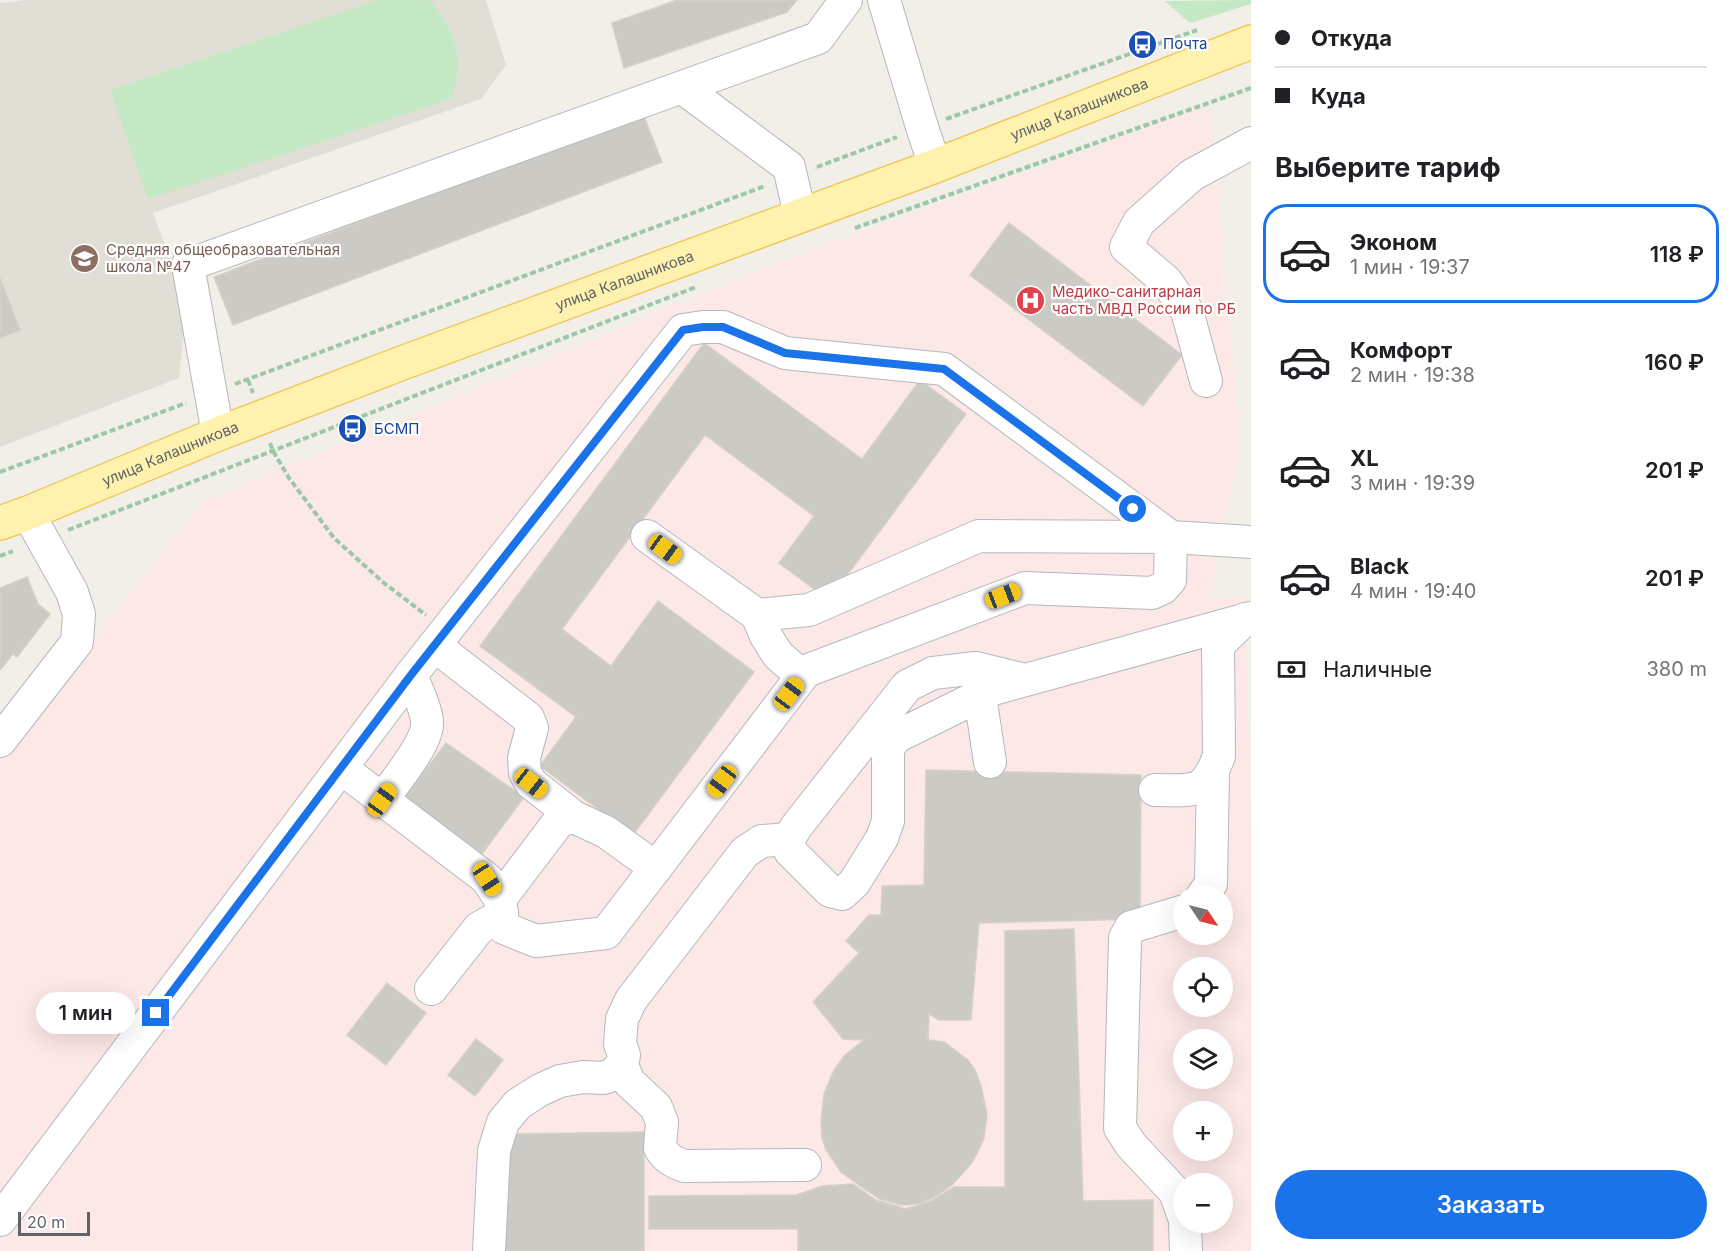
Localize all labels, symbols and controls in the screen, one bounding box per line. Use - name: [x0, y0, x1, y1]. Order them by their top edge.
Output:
- text: Откуда: [1311, 25, 1392, 51]
- bus stop icon: Почта: [1126, 28, 1158, 60]
- place label: Почта: [1163, 34, 1207, 53]
- street label: улица Калашникова: [1008, 73, 1151, 144]
- text: Куда: [1311, 83, 1366, 109]
- text: Выберите тариф: [1275, 151, 1501, 184]
- icon: car: [1278, 227, 1332, 281]
- text: Эконом: [1350, 229, 1437, 255]
- place label: Средняя общеобразовательная школа №47: [106, 240, 340, 276]
- text: 118 ₽: [1650, 241, 1704, 267]
- school or university icon: Средняя общеобразовательная школа №47: [69, 243, 101, 275]
- street label: улица Калашникова: [552, 246, 696, 315]
- text: 1 мин · 19:37: [1350, 255, 1470, 279]
- place label: Медико-санитарная часть МВД России по РБ: [1052, 282, 1236, 318]
- hospital icon: Медико-санитарная часть МВД России по РБ: [1015, 285, 1047, 317]
- icon: car: [1278, 335, 1332, 389]
- text: Комфорт: [1350, 337, 1452, 363]
- text: 160 ₽: [1645, 349, 1704, 375]
- text: 2 мин · 19:38: [1350, 363, 1475, 387]
- bus stop icon: БСМП: [337, 413, 369, 445]
- street label: улица Калашникова: [99, 417, 241, 490]
- place label: БСМП: [374, 419, 419, 438]
- icon: car: [1278, 443, 1332, 497]
- text: XL: [1350, 445, 1379, 471]
- text: 201 ₽: [1645, 457, 1704, 483]
- text: 3 мин · 19:39: [1350, 471, 1475, 495]
- route start: [1119, 495, 1146, 522]
- car: [645, 531, 685, 567]
- icon: car: [1278, 551, 1332, 605]
- text: Black: [1350, 553, 1409, 579]
- text: 201 ₽: [1645, 565, 1704, 591]
- text: 4 мин · 19:40: [1350, 579, 1476, 603]
- car: [983, 581, 1023, 611]
- icon: cash: [1275, 653, 1308, 686]
- text: Наличные: [1323, 656, 1432, 682]
- text: 380 m: [1647, 657, 1707, 681]
- car: [771, 674, 807, 714]
- car: [704, 761, 740, 801]
- car: [511, 765, 551, 801]
- car: [364, 780, 400, 820]
- car: [470, 859, 504, 899]
- north arrow: [1173, 885, 1233, 945]
- map controls: [1173, 885, 1233, 1233]
- button: locate: [1173, 957, 1233, 1017]
- callout: 1 мин: [36, 992, 135, 1034]
- route end: [142, 999, 169, 1026]
- text: 1 мин: [59, 1001, 112, 1025]
- button: layers: [1173, 1029, 1233, 1089]
- button: +: [1173, 1101, 1233, 1161]
- button: Заказать: [1275, 1170, 1707, 1239]
- button: −: [1173, 1173, 1233, 1233]
- scale bar: [18, 1209, 90, 1236]
- text: 20 m: [27, 1212, 65, 1232]

